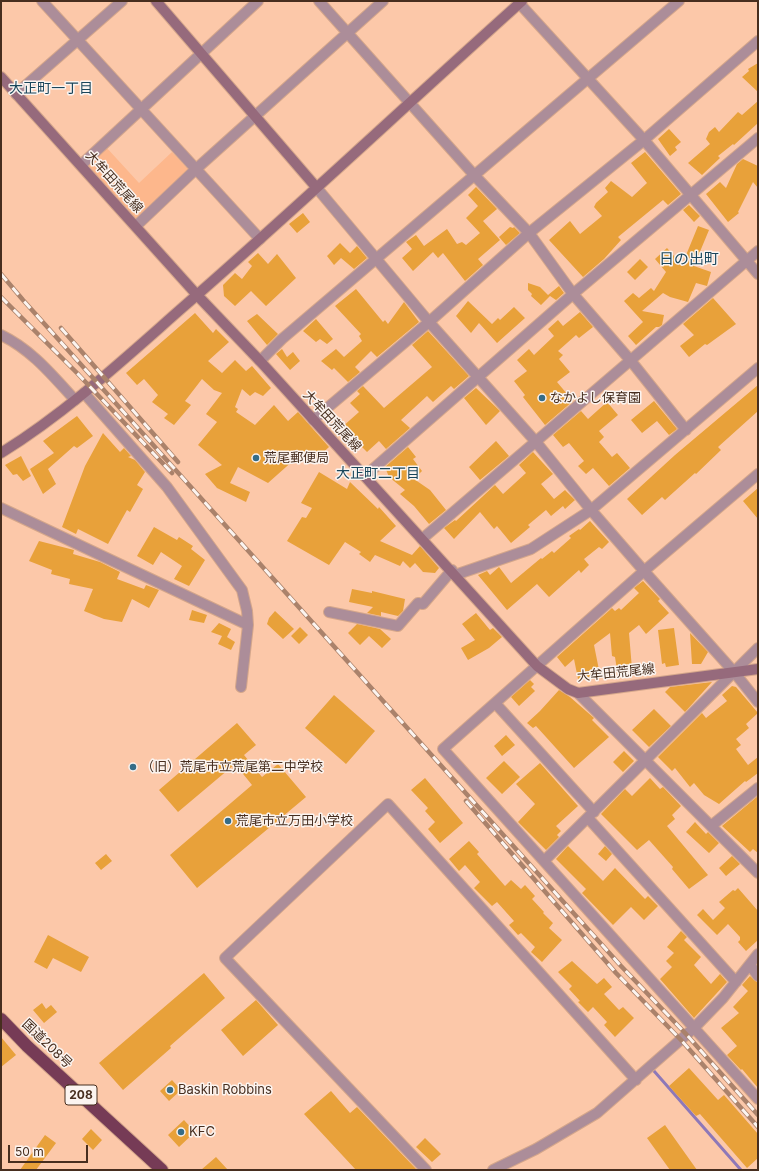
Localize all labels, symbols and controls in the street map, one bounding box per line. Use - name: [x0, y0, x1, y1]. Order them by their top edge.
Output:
- district label: 大正町一丁目: [9, 81, 93, 97]
- street label: 大牟田荒尾線: [82, 148, 146, 216]
- district label: 日の出町: [659, 250, 719, 268]
- street label: 大牟田荒尾線: [300, 387, 364, 455]
- place label: なかよし保育園: [550, 390, 641, 406]
- marker: なかよし保育園: [537, 393, 547, 403]
- place label: 荒尾郵便局: [264, 450, 329, 466]
- marker: 荒尾郵便局: [251, 453, 261, 463]
- district label: 大正町二丁目: [336, 466, 420, 482]
- street label: 大牟田荒尾線: [576, 661, 656, 685]
- place label: （旧）荒尾市立荒尾第二中学校: [141, 759, 323, 775]
- marker: （旧）荒尾市立荒尾第二中学校: [128, 762, 138, 772]
- place label: 荒尾市立万田小学校: [236, 813, 353, 829]
- marker: 荒尾市立万田小学校: [223, 816, 233, 826]
- street label: 国道208号: [19, 1016, 75, 1072]
- place label: Baskin Robbins: [178, 1082, 272, 1098]
- road number: 208: [65, 1085, 97, 1105]
- marker: Baskin Robbins: [165, 1085, 175, 1095]
- place label: KFC: [189, 1124, 215, 1140]
- marker: KFC: [176, 1127, 186, 1137]
- scale bar: [10, 1137, 90, 1163]
- text: 50 m: [15, 1144, 44, 1159]

